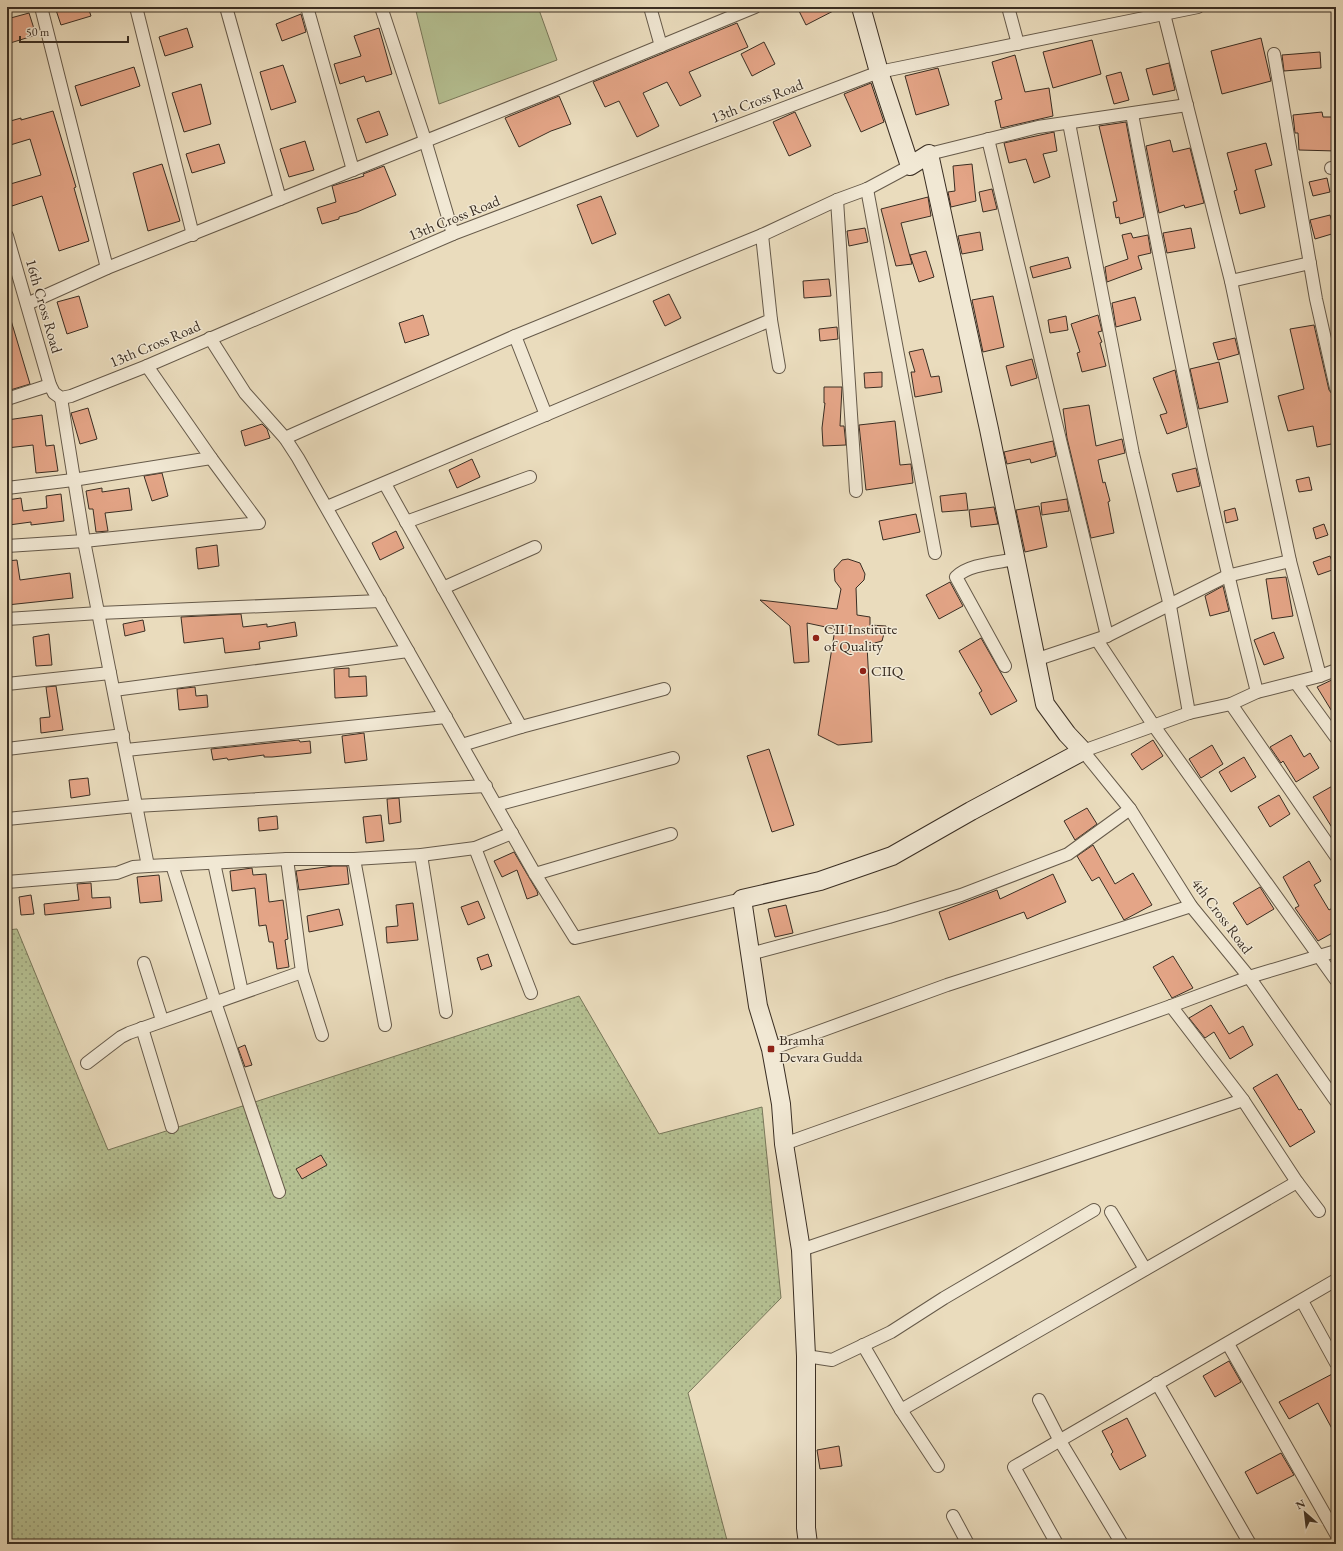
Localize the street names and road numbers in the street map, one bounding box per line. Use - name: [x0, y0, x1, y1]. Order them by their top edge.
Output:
- street label: 13th Cross Road: [708, 74, 806, 127]
- street label: 13th Cross Road: [405, 190, 503, 245]
- street label: 16th Cross Road: [22, 257, 67, 355]
- street label: 13th Cross Road: [106, 316, 204, 371]
- street label: 4th Cross Road: [1188, 874, 1257, 958]

